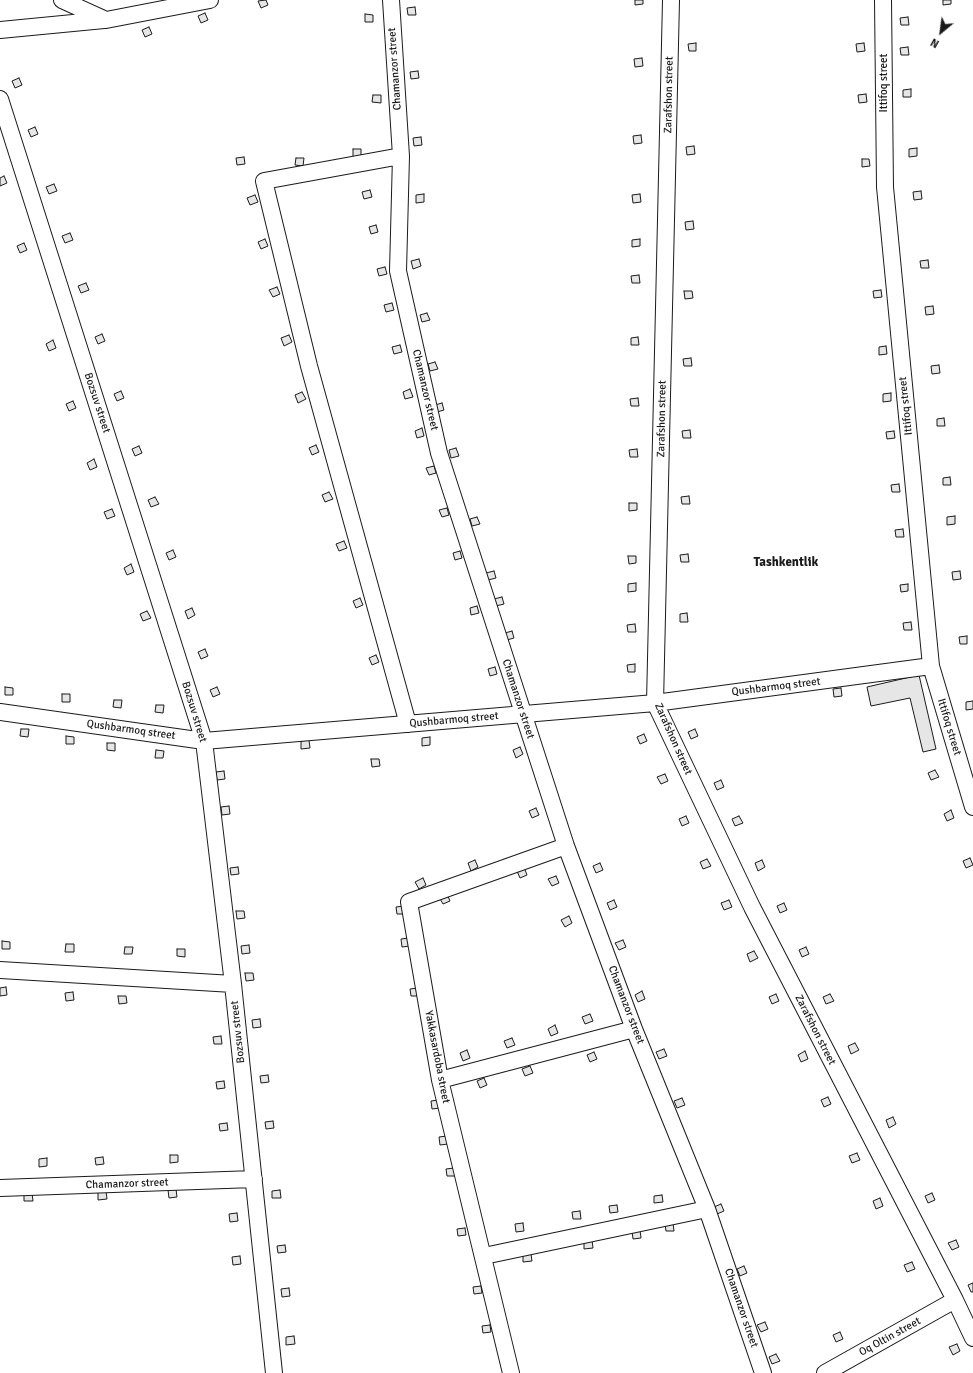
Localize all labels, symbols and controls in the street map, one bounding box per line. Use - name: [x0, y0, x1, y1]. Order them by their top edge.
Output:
- north arrow: [921, 12, 961, 52]
- street label: Chamanzor street: [386, 27, 404, 111]
- text: N: [928, 35, 941, 50]
- street label: Ittifoq street: [877, 54, 891, 112]
- street label: Zarafshon street: [662, 56, 676, 134]
- street label: Chamanzor street: [409, 348, 441, 432]
- street label: Bozsuv street: [81, 371, 113, 435]
- street label: Ittifoq street: [896, 376, 916, 436]
- street label: Zarafshon street: [655, 380, 669, 458]
- district label: Tashkentlik: [754, 555, 818, 571]
- street label: Chamanzor street: [499, 658, 537, 740]
- street label: Qushbarmoq street: [731, 675, 821, 699]
- street label: Bozsuv street: [179, 680, 209, 744]
- street label: Ittifoq street: [934, 697, 964, 757]
- street label: Zarafshon street: [651, 701, 695, 777]
- street label: Qushbarmoq street: [409, 710, 499, 730]
- street label: Qushbarmoq street: [86, 717, 176, 743]
- street label: Chamanzor street: [605, 964, 647, 1046]
- street label: Zarafshon street: [792, 993, 838, 1067]
- street label: Bozsuv street: [228, 1000, 248, 1064]
- street label: Yakkasardoba street: [422, 1009, 452, 1105]
- street label: Chamanzor street: [85, 1176, 169, 1192]
- street label: Chamanzor street: [721, 1267, 761, 1349]
- street label: Oq Oltin street: [857, 1315, 923, 1359]

